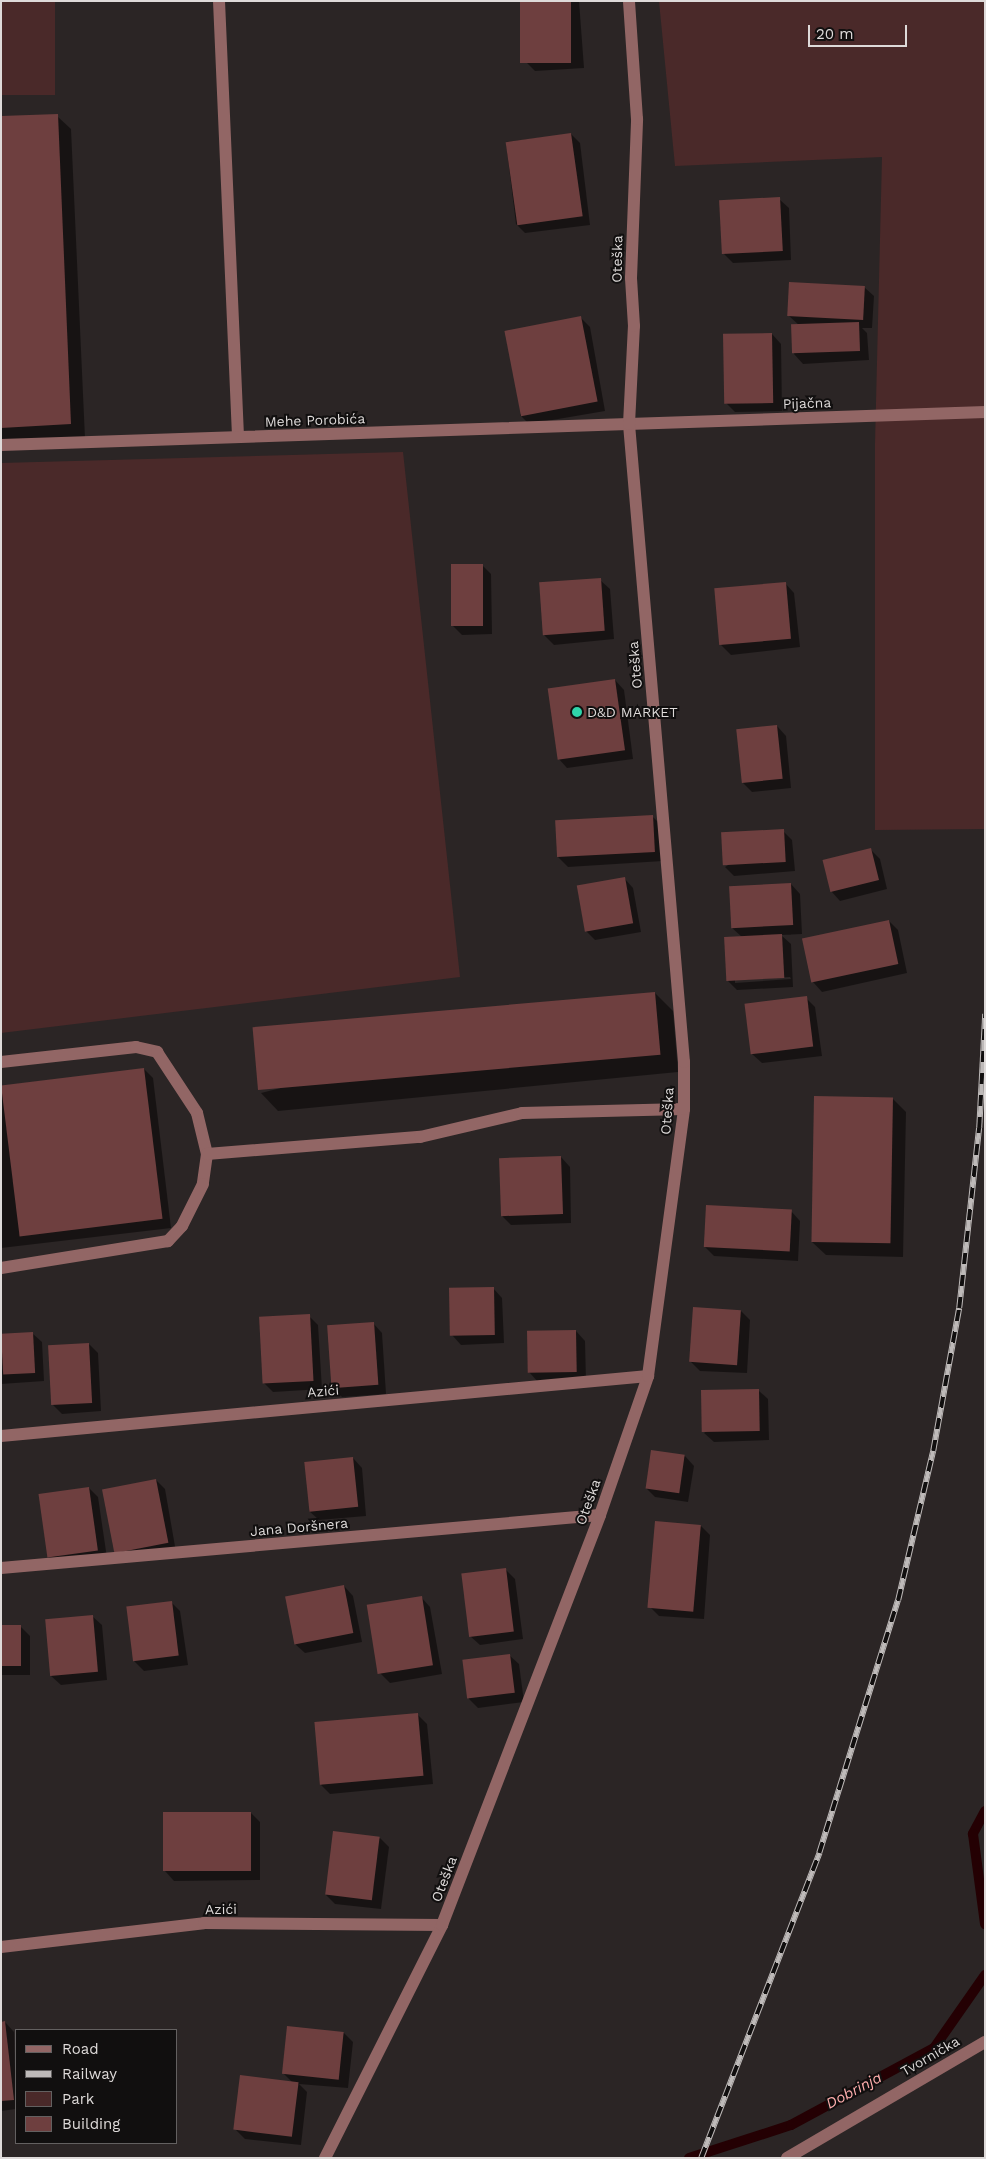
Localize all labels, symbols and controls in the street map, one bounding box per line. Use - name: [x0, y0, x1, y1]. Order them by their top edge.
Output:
- scale bar: [811, 15, 910, 47]
- text: 20 m: [816, 25, 854, 43]
- street label: Oteška: [608, 235, 626, 283]
- street label: Pijačna: [783, 394, 831, 412]
- street label: Mehe Porobića: [265, 410, 365, 430]
- street label: Oteška: [625, 641, 645, 689]
- place label: D&D MARKET: [587, 704, 678, 720]
- marker: D&D MARKET: [571, 706, 583, 718]
- street label: Oteška: [657, 1087, 677, 1135]
- street label: Azići: [306, 1381, 340, 1401]
- street label: Oteška: [572, 1477, 604, 1527]
- street label: Jana Doršnera: [249, 1514, 349, 1540]
- street label: Oteška: [428, 1854, 460, 1904]
- street label: Azići: [205, 1900, 237, 1918]
- legend: [15, 2029, 178, 2144]
- street label: Tvornička: [898, 2032, 962, 2080]
- text: Road: [62, 2040, 99, 2058]
- text: Railway: [62, 2065, 117, 2083]
- water label: Dobrinja: [823, 2069, 885, 2113]
- text: Park: [62, 2090, 94, 2108]
- text: Building: [62, 2115, 120, 2133]

